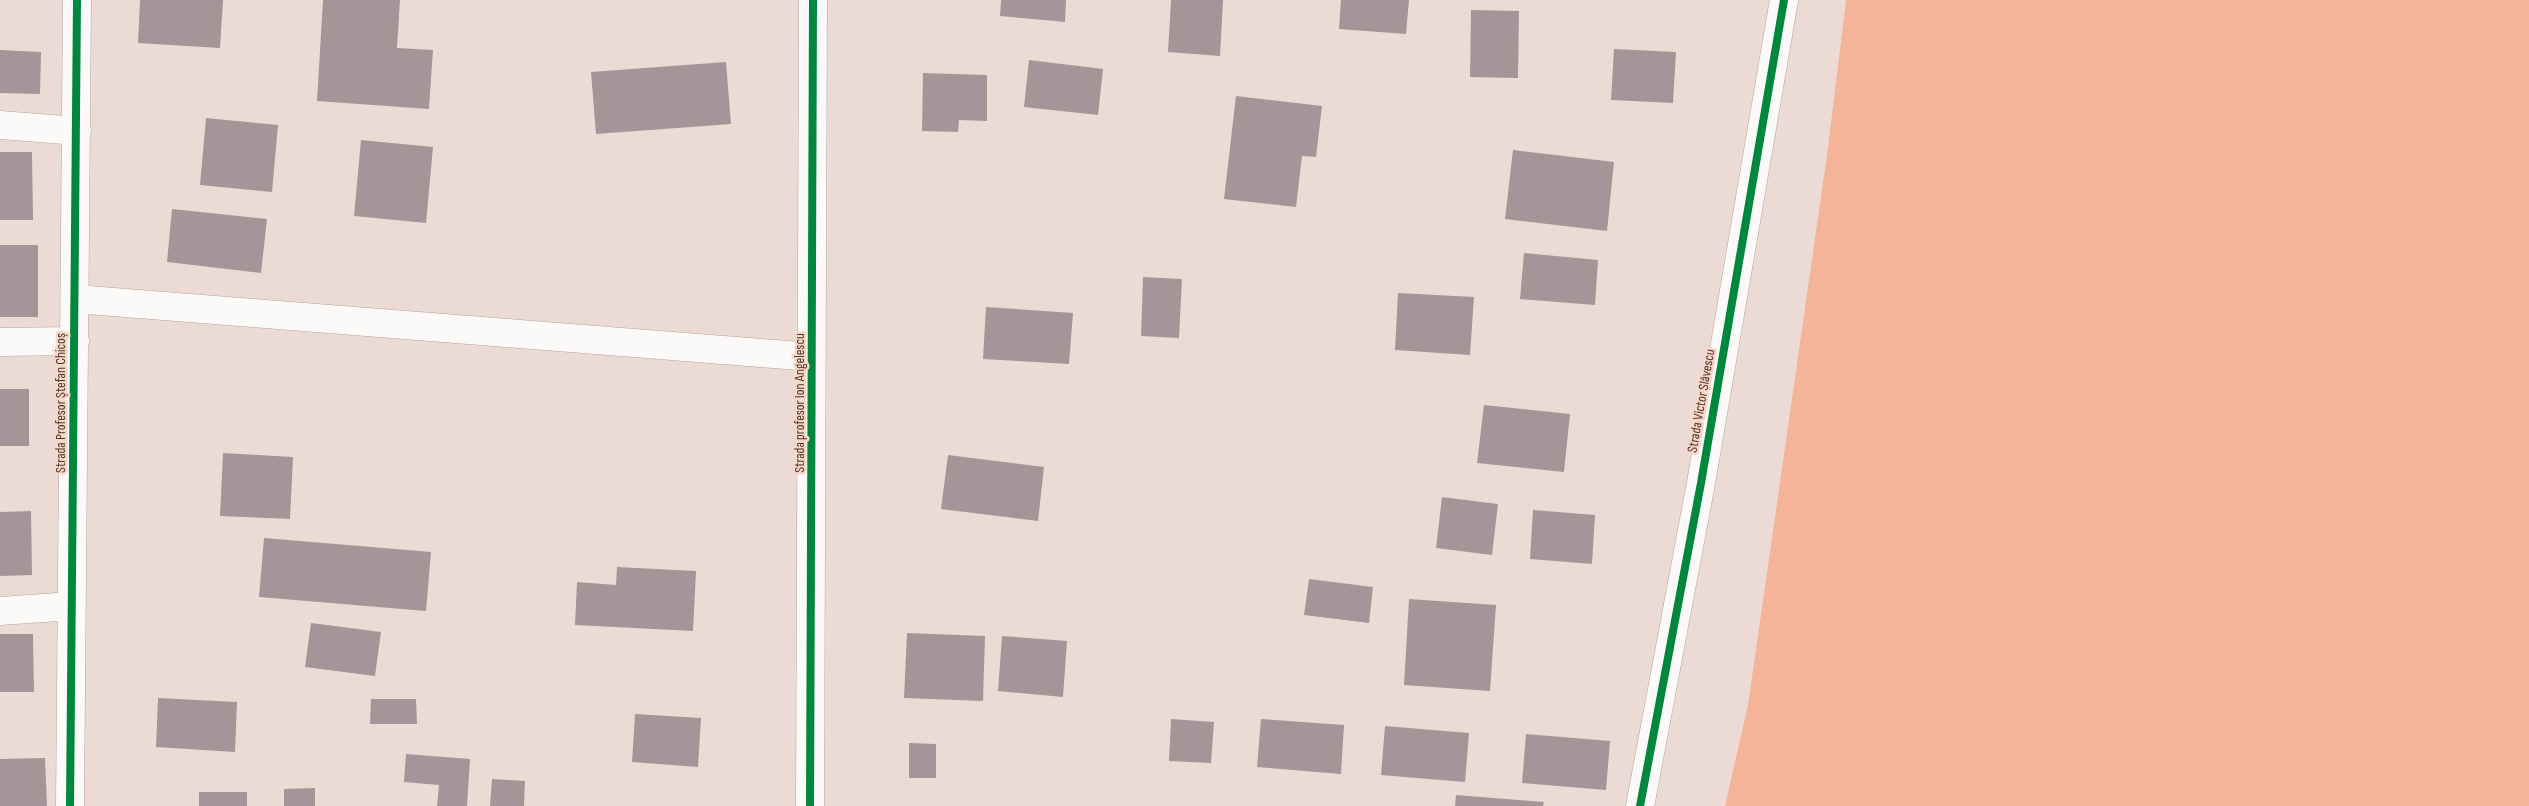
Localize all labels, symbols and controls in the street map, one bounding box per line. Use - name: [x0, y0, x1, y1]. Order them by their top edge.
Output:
- street label: Strada Profesor Ștefan Chicoș: [53, 333, 69, 473]
- street label: Strada profesor Ion Angelescu: [792, 333, 808, 473]
- street label: Strada Victor Slăvescu: [1685, 348, 1719, 454]

